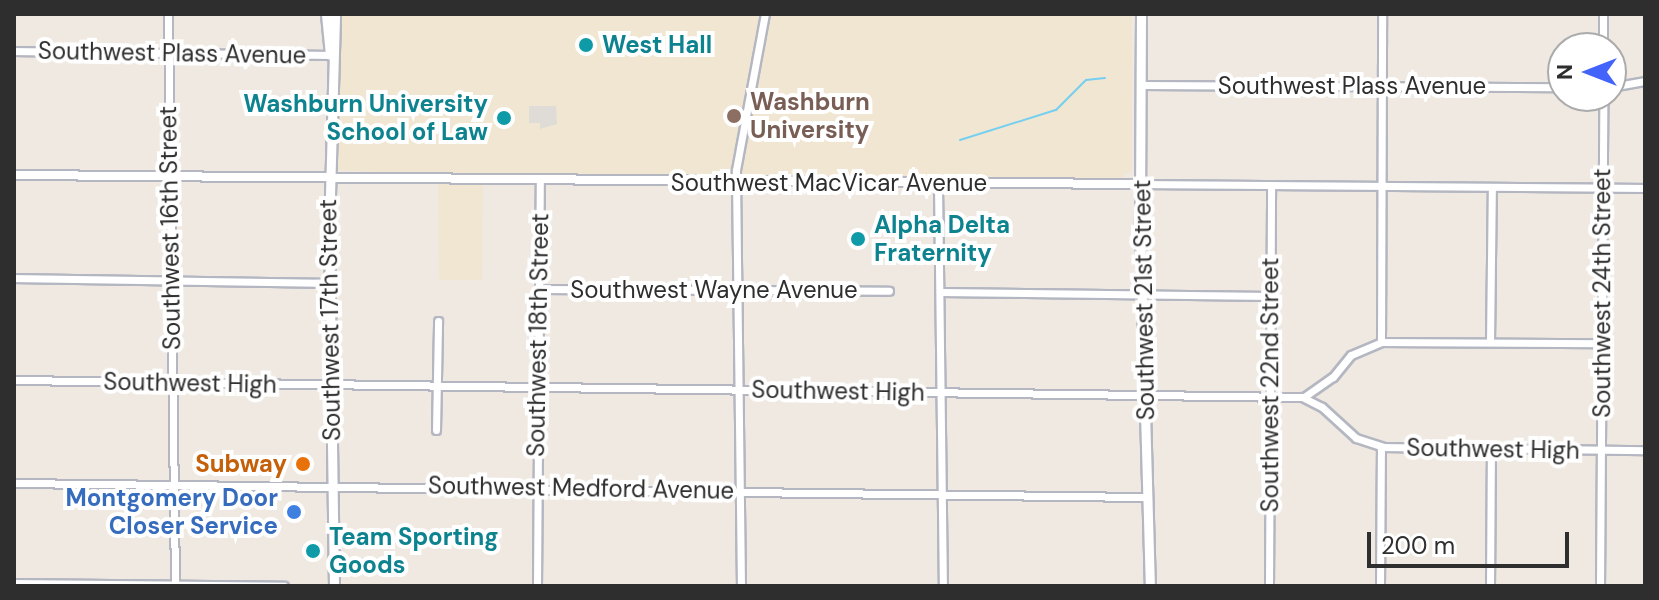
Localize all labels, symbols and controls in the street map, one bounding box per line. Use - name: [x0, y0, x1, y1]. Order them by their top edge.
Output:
- place label: West Hall: [602, 31, 712, 59]
- north arrow: [1547, 32, 1627, 112]
- street label: Southwest Plass Avenue: [38, 36, 306, 70]
- marker: West Hall: [577, 36, 595, 54]
- text: N: [1550, 64, 1579, 80]
- street label: Southwest Plass Avenue: [1218, 72, 1486, 100]
- place label: Washburn University: [750, 88, 870, 144]
- place label: Washburn University School of Law: [243, 90, 488, 146]
- street label: Southwest 16th Street: [153, 106, 187, 350]
- marker: Washburn University: [725, 107, 743, 125]
- marker: Washburn University School of Law: [495, 109, 513, 127]
- street label: Southwest 24th Street: [1588, 168, 1616, 418]
- street label: Southwest MacVicar Avenue: [671, 169, 987, 197]
- street label: Southwest 21st Street: [1128, 179, 1160, 421]
- street label: Southwest 17th Street: [313, 199, 347, 441]
- place label: Alpha Delta Fraternity: [874, 211, 1010, 267]
- street label: Southwest 18th Street: [521, 213, 555, 457]
- marker: Alpha Delta Fraternity: [849, 230, 867, 248]
- street label: Southwest 22nd Street: [1256, 258, 1284, 512]
- street label: Southwest Wayne Avenue: [570, 276, 858, 304]
- street label: Southwest High: [103, 367, 277, 399]
- street label: Southwest High: [751, 375, 925, 407]
- street label: Southwest High: [1406, 433, 1580, 465]
- place label: Subway: [195, 450, 287, 478]
- marker: Subway: [294, 455, 312, 473]
- street label: Southwest Medford Avenue: [428, 471, 734, 505]
- place label: Montgomery Door Closer Service: [65, 484, 278, 540]
- marker: Montgomery Door Closer Service: [285, 503, 303, 521]
- scale bar: [1371, 516, 1573, 566]
- place label: Team Sporting Goods: [329, 523, 499, 579]
- text: 200 m: [1381, 530, 1455, 561]
- marker: Team Sporting Goods: [304, 542, 322, 560]

